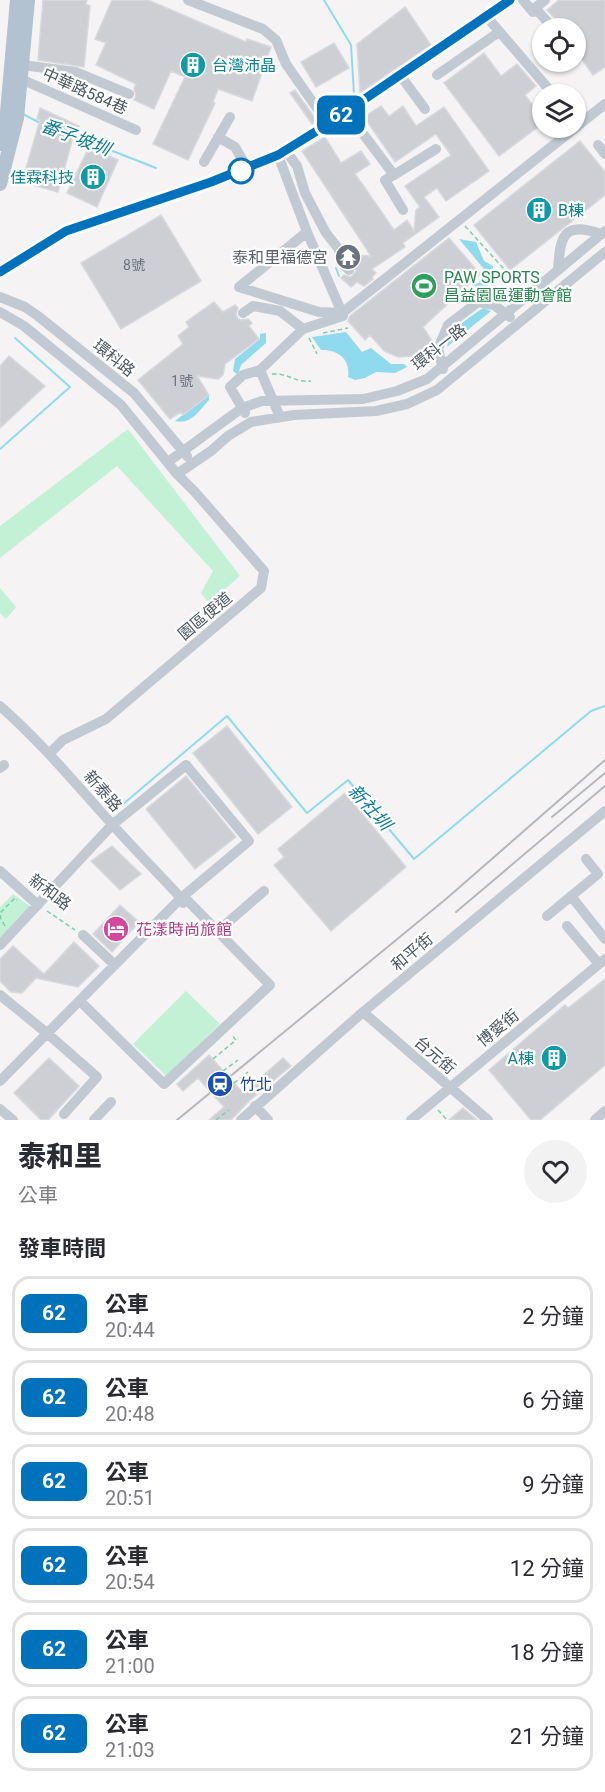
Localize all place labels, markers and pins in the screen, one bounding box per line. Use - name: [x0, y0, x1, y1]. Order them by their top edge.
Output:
- building icon: 台灣沛晶: [178, 50, 208, 80]
- place label: 台灣沛晶: [212, 56, 276, 75]
- unlabelled marker: [228, 158, 254, 184]
- building icon: 佳霖科技: [78, 162, 108, 192]
- place label: 佳霖科技: [10, 168, 74, 187]
- building icon: B棟: [524, 195, 554, 225]
- place label: B棟: [558, 201, 584, 220]
- temple icon: 泰和里福德宮: [333, 242, 363, 272]
- place label: 泰和里福德宮: [232, 248, 328, 267]
- place label: PAW SPORTS 昌益園區運動會館: [444, 268, 572, 305]
- sports icon: PAW SPORTS 昌益園區運動會館: [409, 271, 439, 301]
- hotel icon: 花漾時尚旅館: [101, 914, 131, 944]
- place label: 花漾時尚旅館: [136, 920, 232, 939]
- building icon: A棟: [539, 1043, 569, 1073]
- place label: A棟: [508, 1049, 534, 1068]
- station icon: 竹北: [205, 1069, 235, 1099]
- place label: 竹北: [240, 1075, 272, 1094]

